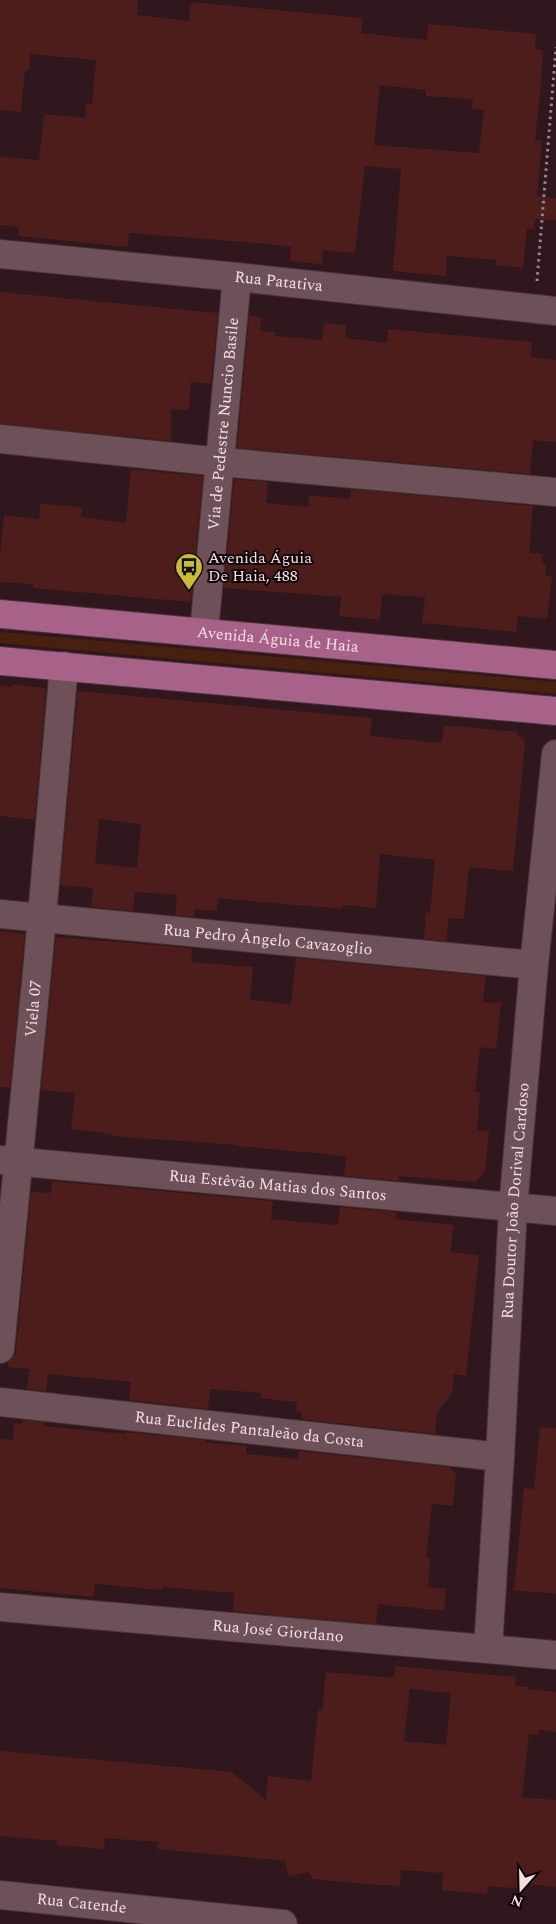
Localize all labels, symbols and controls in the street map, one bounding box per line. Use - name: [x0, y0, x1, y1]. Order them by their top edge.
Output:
- street label: Rua Patativa: [233, 265, 324, 298]
- street label: Via de Pedestre Nuncio Basile: [202, 316, 245, 531]
- place label: Avenida Águia De Haia, 488: [208, 546, 312, 588]
- bus stop icon: Avenida Águia De Haia, 488: [174, 552, 204, 591]
- street label: Avenida Águia de Haia: [196, 620, 360, 659]
- street label: Rua Pedro Ângelo Cavazoglio: [162, 918, 373, 962]
- street label: Viela 07: [19, 979, 48, 1038]
- street label: Rua Doutor João Dorival Cardoso: [495, 1082, 536, 1320]
- street label: Rua Estêvão Matias dos Santos: [168, 1164, 388, 1207]
- street label: Rua Euclides Pantaleão da Costa: [134, 1405, 366, 1454]
- street label: Rua José Giordano: [211, 1613, 345, 1649]
- north arrow: [496, 1864, 546, 1914]
- street label: Rua Catende: [35, 1887, 128, 1920]
- text: N: [508, 1889, 526, 1913]

